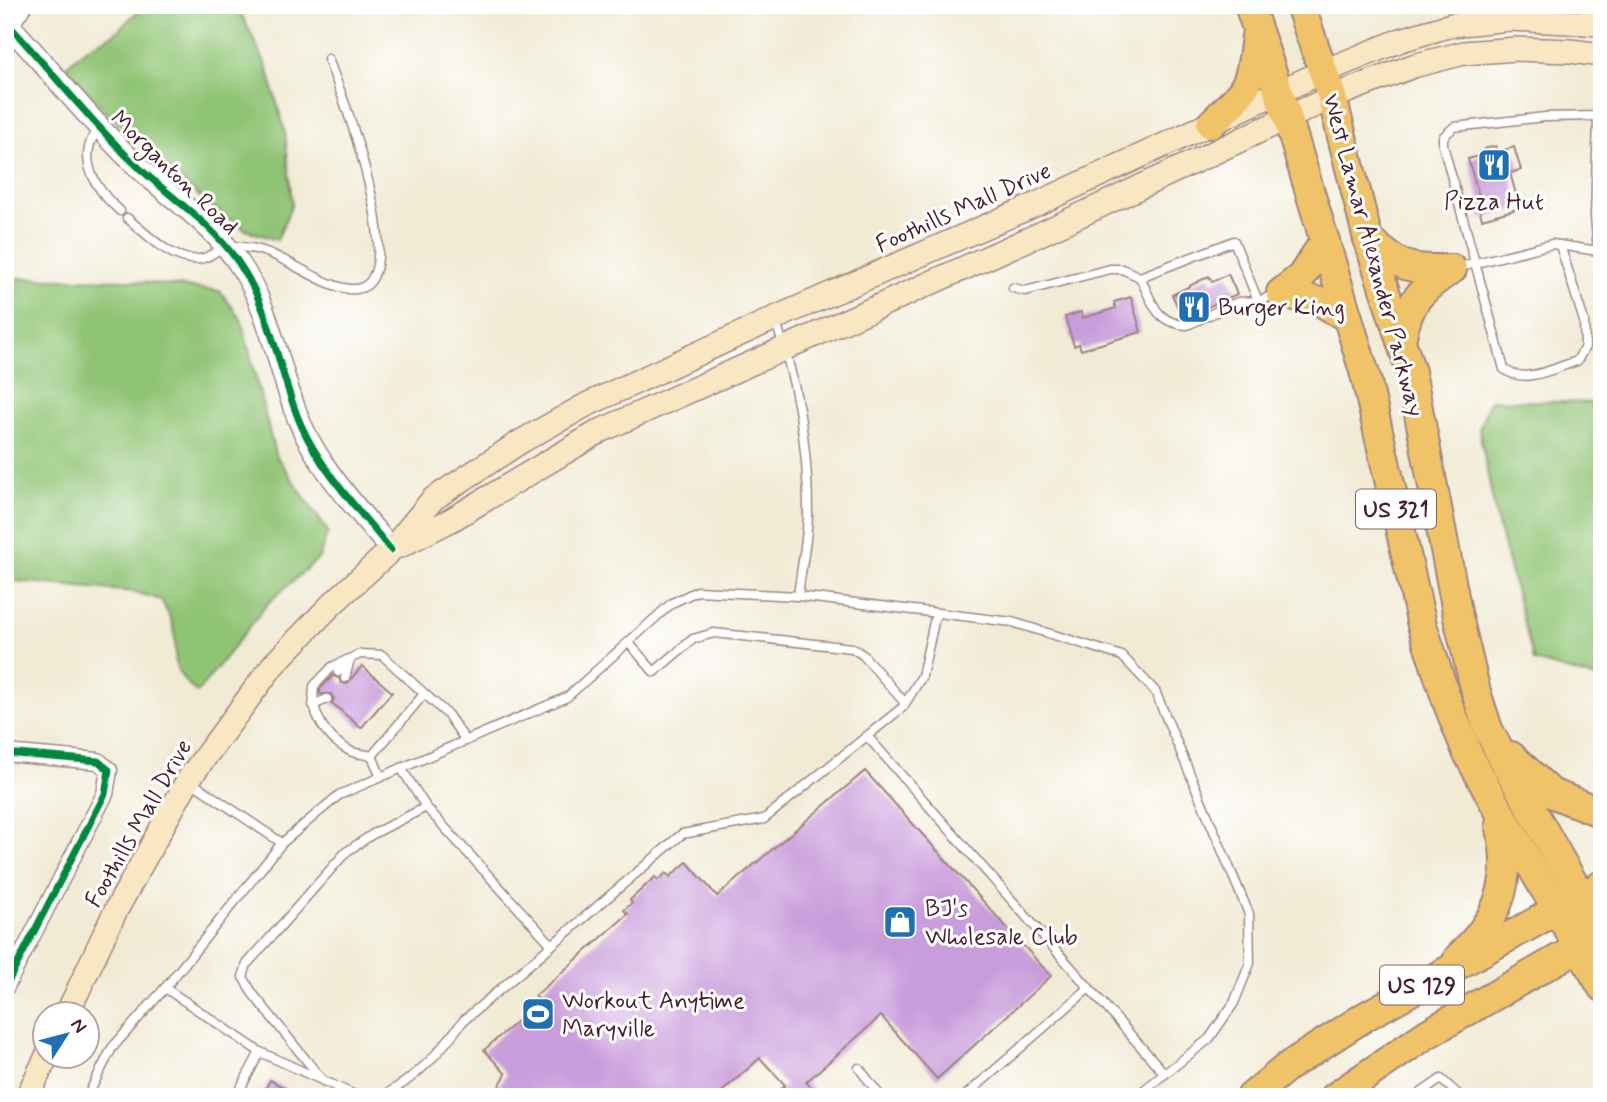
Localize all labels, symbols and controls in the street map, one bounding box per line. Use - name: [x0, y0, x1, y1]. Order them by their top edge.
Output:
- street label: West Lamar Alexander Parkway: [1314, 91, 1431, 420]
- street label: Morganton Road: [102, 104, 245, 244]
- restaurant icon: Pizza Hut: [1475, 146, 1513, 184]
- street label: Foothills Mall Drive: [871, 156, 1056, 261]
- place label: Pizza Hut: [1444, 187, 1544, 218]
- restaurant icon: Burger King: [1175, 288, 1213, 326]
- place label: Burger King: [1218, 293, 1345, 326]
- road number: US 321: [1356, 489, 1436, 528]
- street label: Foothills Mall Drive: [79, 734, 200, 913]
- place label: BJ's Wholesale Club: [925, 894, 1078, 953]
- shop icon: BJ's Wholesale Club: [881, 903, 919, 941]
- road number: US 129: [1380, 966, 1464, 1004]
- place label: Workout Anytime Maryville: [562, 986, 745, 1045]
- sports icon: Workout Anytime Maryville: [519, 995, 557, 1033]
- north arrow: [32, 1000, 102, 1070]
- text: N: [65, 1013, 92, 1038]

